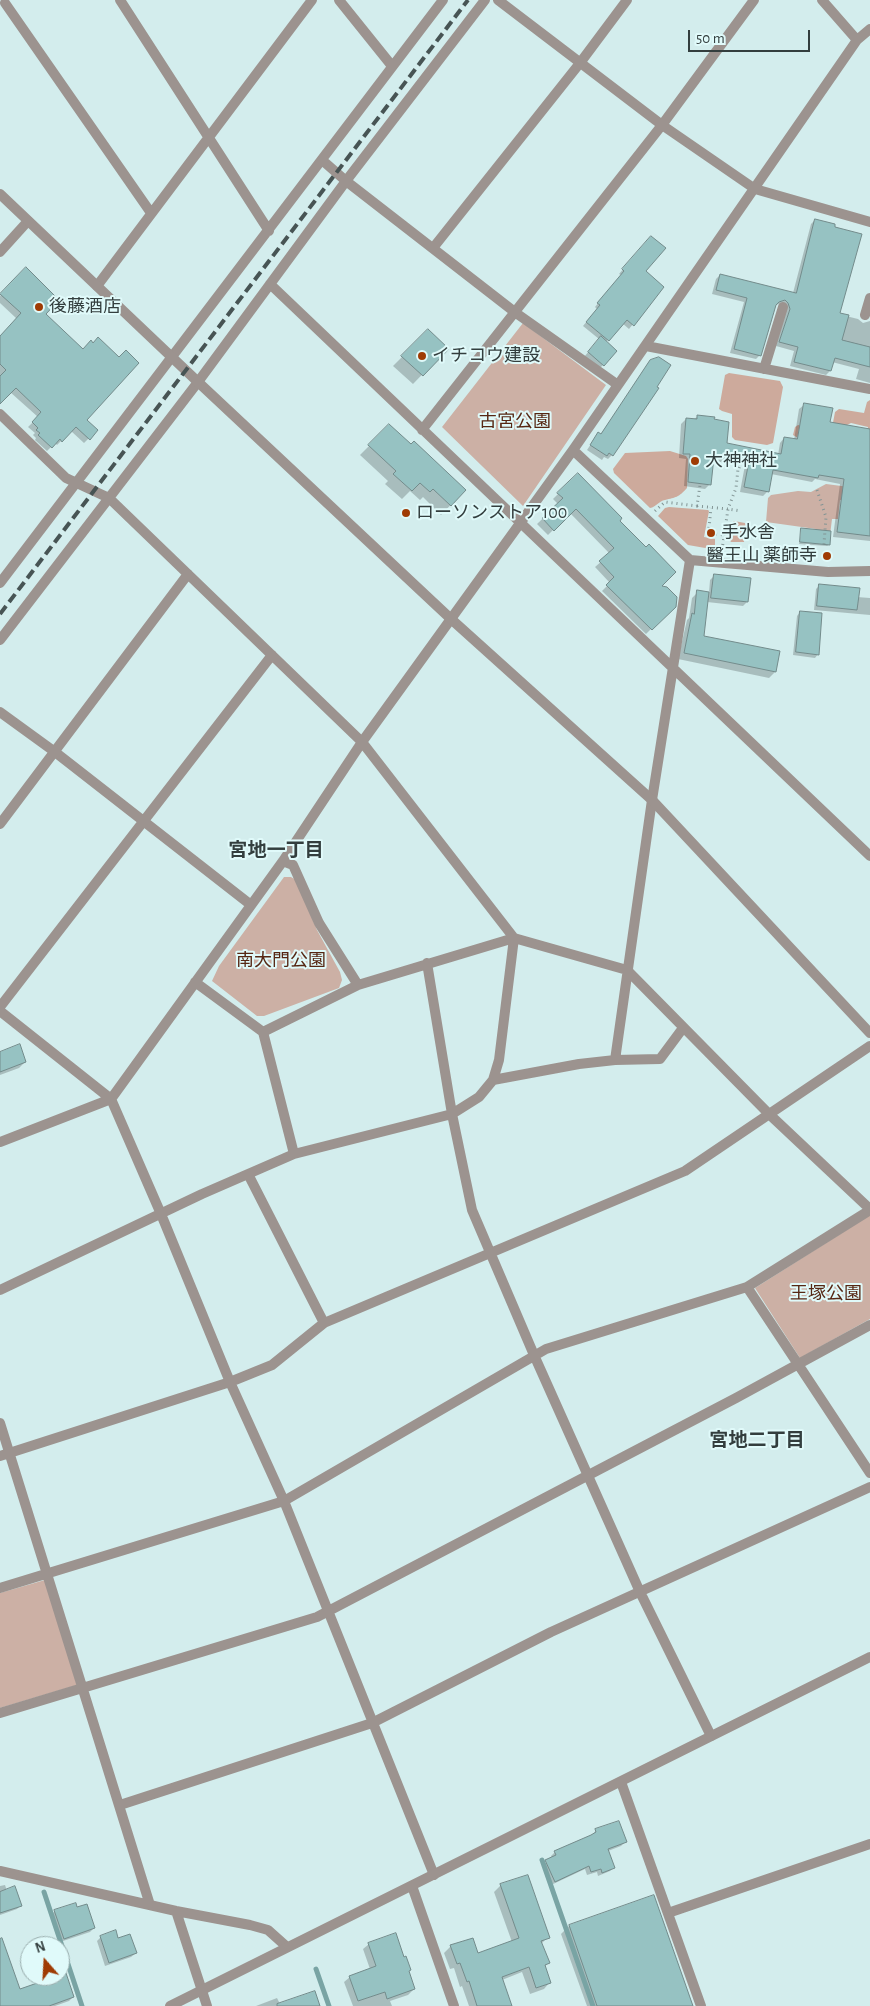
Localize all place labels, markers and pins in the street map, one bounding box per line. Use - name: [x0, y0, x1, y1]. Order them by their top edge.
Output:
- place label: 後藤酒店: [49, 296, 121, 318]
- marker: 後藤酒店: [33, 301, 45, 313]
- place label: イチコウ建設: [432, 345, 540, 367]
- marker: イチコウ建設: [416, 350, 428, 362]
- place label: 大神神社: [705, 450, 777, 472]
- marker: 大神神社: [689, 455, 701, 467]
- place label: ローソンストア100: [416, 502, 567, 524]
- marker: ローソンストア100: [400, 507, 412, 519]
- place label: 手水舎: [721, 522, 775, 544]
- marker: 手水舎: [705, 527, 717, 539]
- place label: 醫王山 薬師寺: [706, 545, 817, 567]
- marker: 醫王山 薬師寺: [821, 550, 833, 562]

